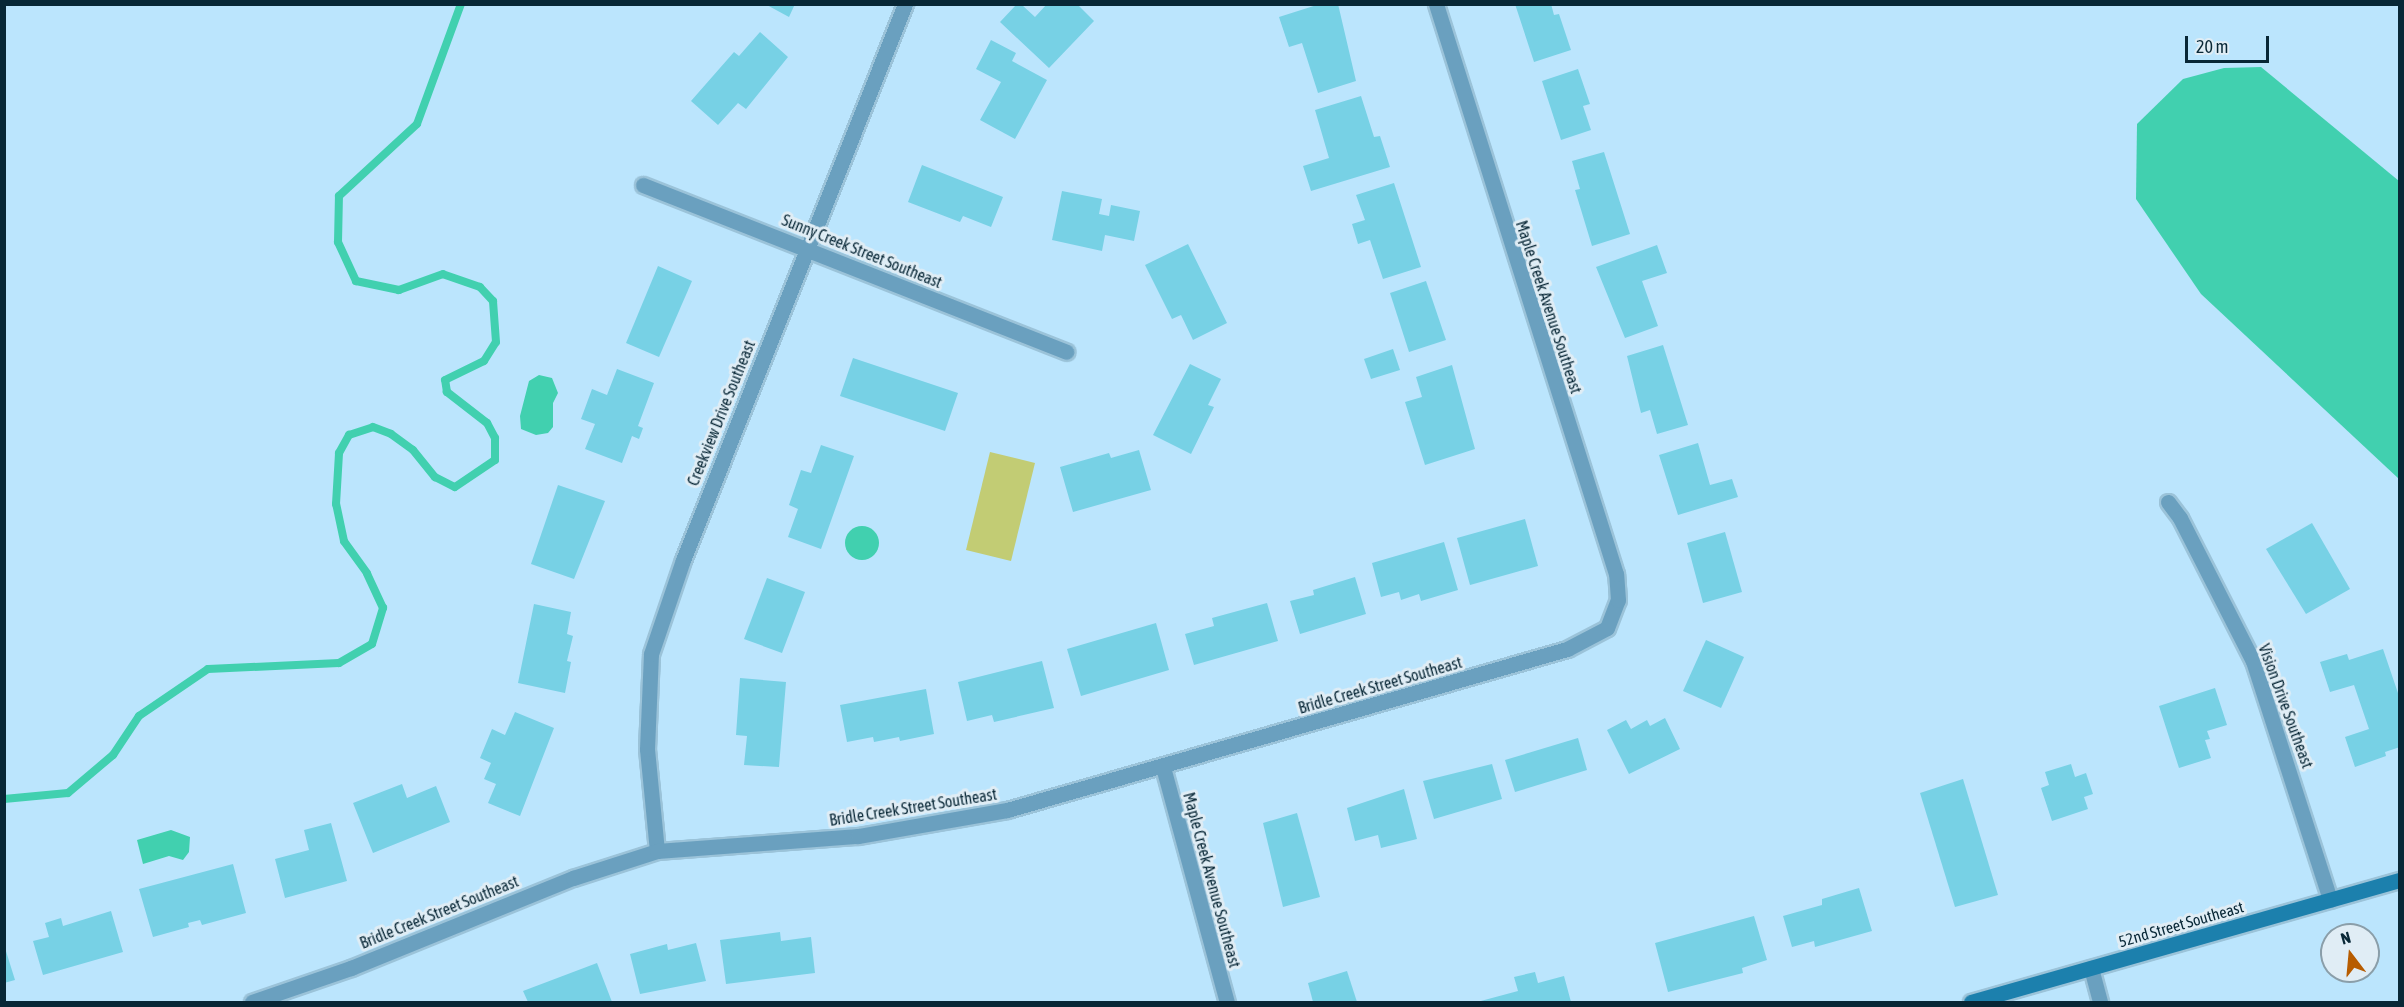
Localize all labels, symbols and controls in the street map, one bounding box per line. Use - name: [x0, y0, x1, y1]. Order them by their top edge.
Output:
- scale bar: [2188, 24, 2272, 62]
- text: 20 m: [2196, 36, 2228, 57]
- street label: Sunny Creek Street Southeast: [779, 210, 945, 292]
- street label: Maple Creek Avenue Southeast: [1512, 218, 1586, 396]
- street label: Creekview Drive Southeast: [683, 338, 759, 488]
- street label: Vision Drive Southeast: [2255, 641, 2317, 771]
- street label: Bridle Creek Street Southeast: [1296, 652, 1464, 718]
- street label: Bridle Creek Street Southeast: [828, 784, 998, 830]
- street label: Maple Creek Avenue Southeast: [1179, 790, 1245, 970]
- street label: Bridle Creek Street Southeast: [357, 871, 521, 953]
- street label: 52nd Street Southeast: [2116, 897, 2246, 951]
- north arrow: [2320, 923, 2380, 983]
- text: N: [2339, 928, 2353, 948]

